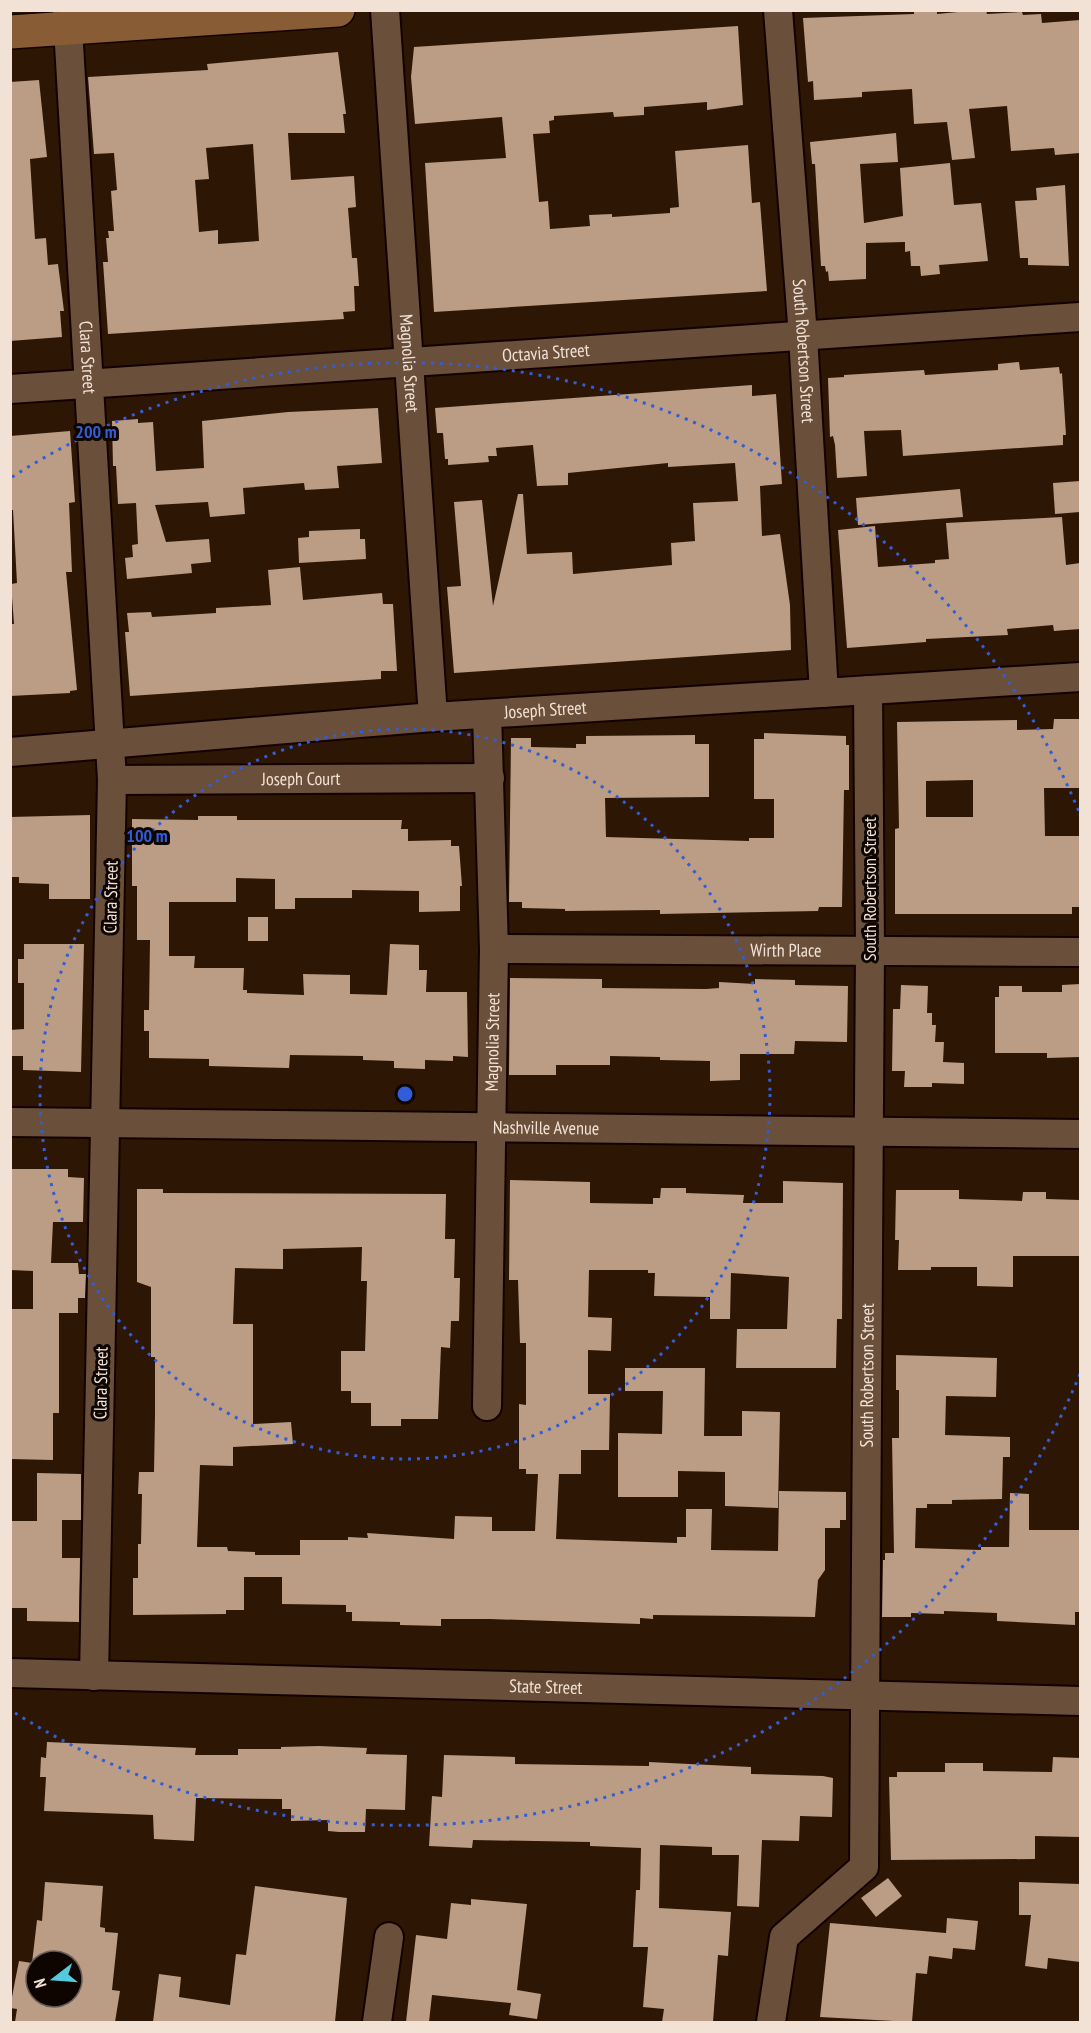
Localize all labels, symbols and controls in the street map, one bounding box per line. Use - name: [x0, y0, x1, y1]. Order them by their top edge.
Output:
- street label: South Robertson Street: [788, 278, 820, 424]
- street label: Magnolia Street: [395, 313, 424, 413]
- street label: Clara Street: [74, 320, 101, 394]
- street label: Octavia Street: [501, 338, 590, 367]
- text: 200 m: [75, 420, 117, 443]
- street label: Joseph Street: [502, 696, 587, 724]
- street label: Joseph Court: [260, 767, 341, 790]
- street label: South Robertson Street: [858, 817, 881, 961]
- text: 100 m: [126, 824, 168, 847]
- street label: Clara Street: [98, 860, 123, 934]
- street label: Wirth Place: [750, 938, 822, 962]
- street label: Magnolia Street: [480, 993, 504, 1091]
- centre of rings: [395, 1084, 415, 1104]
- street label: Nashville Avenue: [493, 1115, 599, 1140]
- street label: South Robertson Street: [855, 1303, 879, 1447]
- street label: Clara Street: [88, 1346, 113, 1420]
- street label: State Street: [509, 1674, 583, 1699]
- north arrow: [24, 1949, 84, 2009]
- text: N: [29, 1976, 50, 1990]

